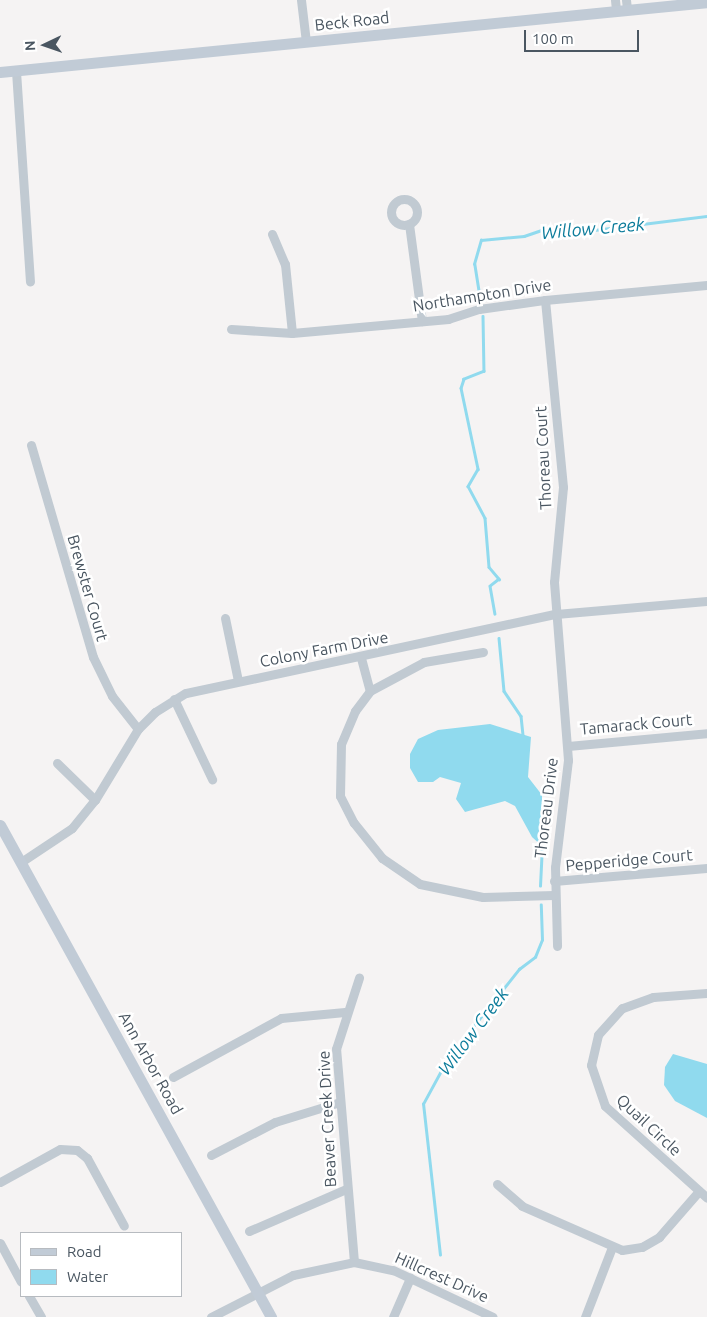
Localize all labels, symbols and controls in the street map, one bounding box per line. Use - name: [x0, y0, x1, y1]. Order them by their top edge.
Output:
- street label: Beck Road: [314, 8, 390, 34]
- north arrow: [20, 20, 70, 70]
- scale bar: [527, 20, 642, 52]
- text: 100 m: [532, 30, 574, 47]
- text: N: [22, 40, 38, 51]
- water label: Willow Creek: [540, 213, 646, 243]
- street label: Northampton Drive: [411, 275, 553, 315]
- street label: Thoreau Court: [531, 406, 555, 510]
- street label: Brewster Court: [64, 533, 112, 643]
- street label: Colony Farm Drive: [258, 627, 390, 671]
- street label: Tamarack Court: [579, 710, 693, 738]
- street label: Thoreau Drive: [530, 757, 562, 859]
- street label: Pepperidge Court: [565, 845, 693, 875]
- water label: Willow Creek: [433, 983, 513, 1079]
- street label: Ann Arbor Road: [115, 1008, 187, 1118]
- street label: Beaver Creek Drive: [314, 1050, 340, 1188]
- street label: Quail Circle: [613, 1090, 685, 1160]
- legend: [20, 1232, 182, 1297]
- text: Road: [67, 1243, 102, 1260]
- street label: Hillcrest Drive: [392, 1248, 492, 1306]
- text: Water: [67, 1268, 108, 1285]

